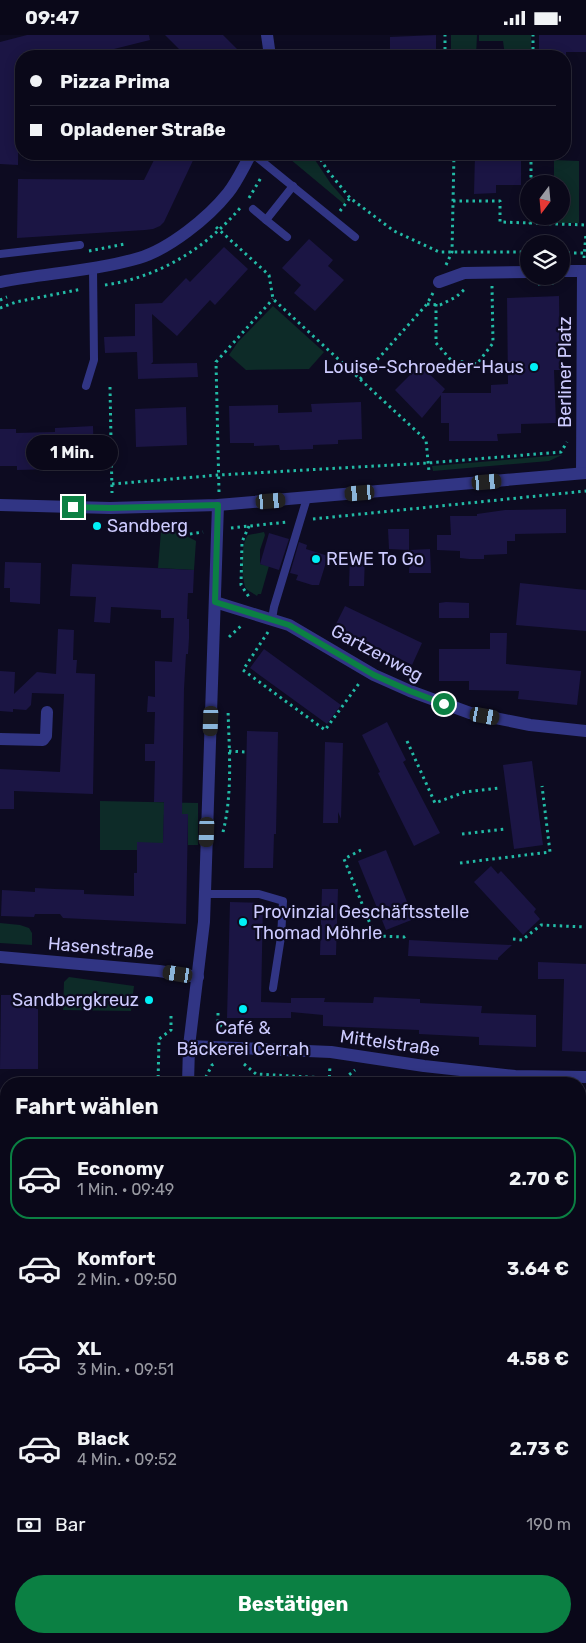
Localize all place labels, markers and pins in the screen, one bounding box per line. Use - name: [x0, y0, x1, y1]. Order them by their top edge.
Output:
- place label: Louise-Schroeder-Haus: [323, 356, 524, 378]
- marker: Louise-Schroeder-Haus: [528, 361, 540, 373]
- place label: Sandberg: [107, 515, 188, 537]
- marker: Sandberg: [91, 520, 103, 532]
- place label: REWE To Go: [326, 548, 424, 570]
- marker: REWE To Go: [310, 553, 322, 565]
- place label: Provinzial Geschäftsstelle Thomad Möhrle: [253, 901, 469, 944]
- marker: Provinzial Geschäftsstelle Thomad Möhrle: [237, 916, 249, 928]
- place label: Sandbergkreuz: [12, 989, 139, 1011]
- marker: Sandbergkreuz: [143, 994, 155, 1006]
- marker: Café & Bäckerei Cerrah: [237, 1003, 249, 1015]
- place label: Café & Bäckerei Cerrah: [177, 1017, 309, 1060]

